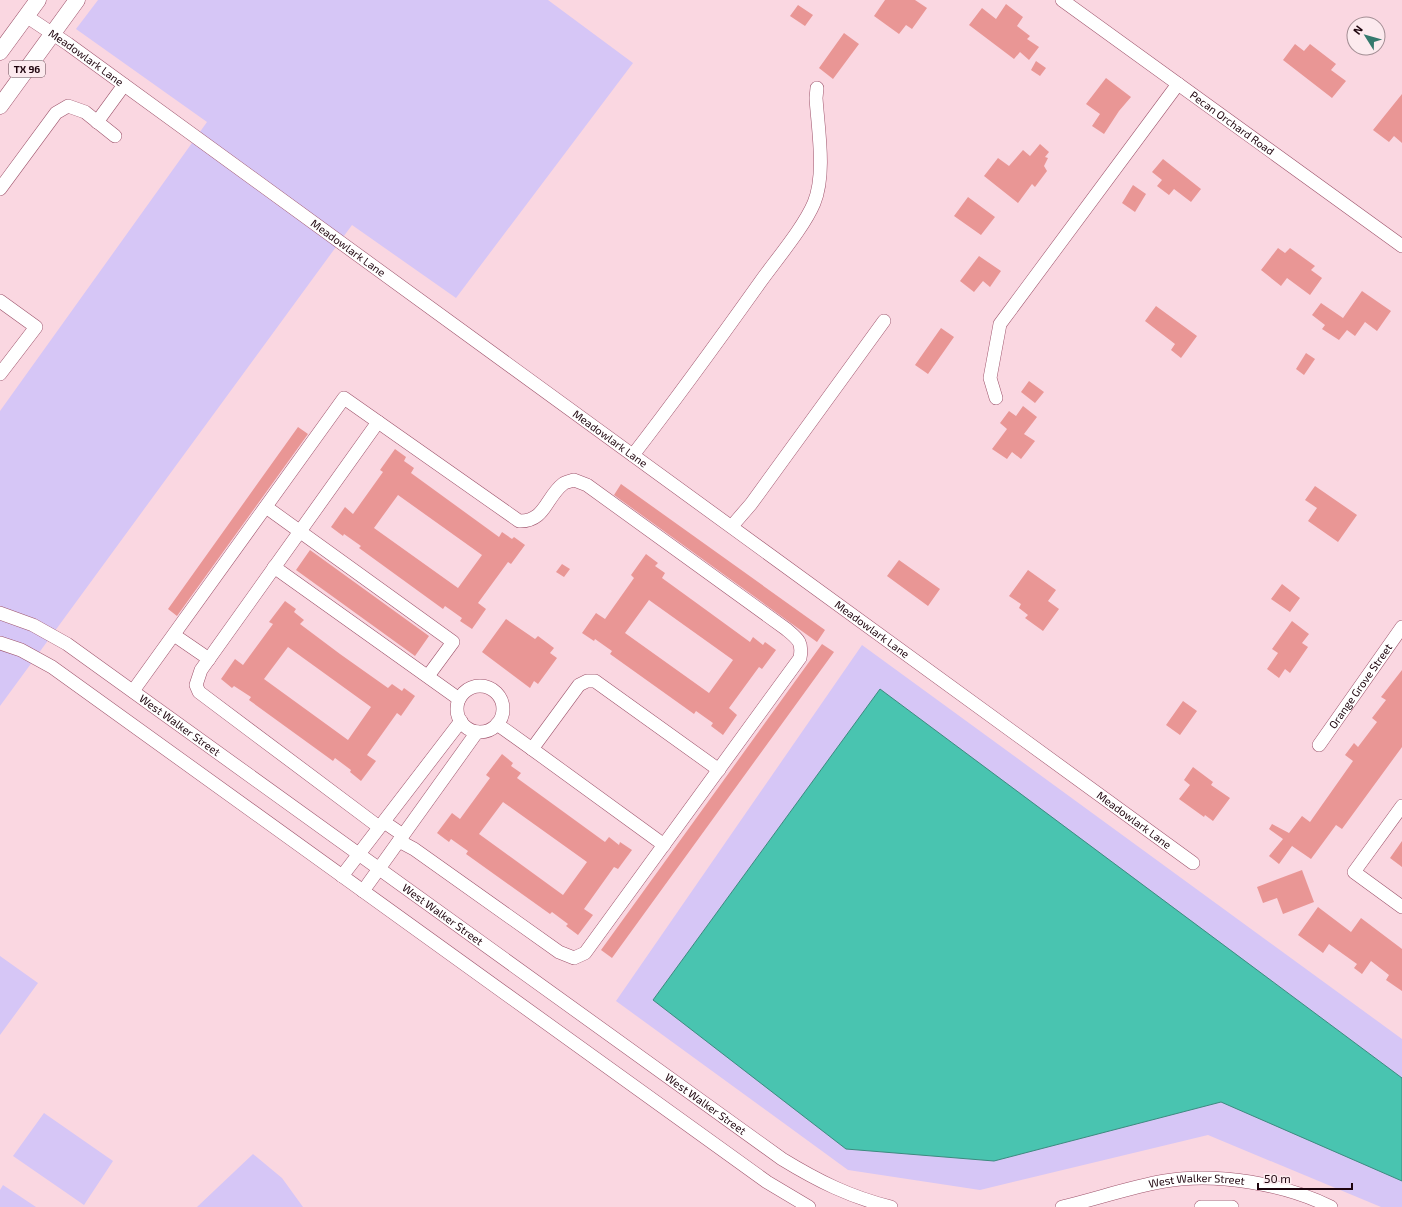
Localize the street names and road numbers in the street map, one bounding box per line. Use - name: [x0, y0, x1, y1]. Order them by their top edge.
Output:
- street label: Meadowlark Lane: [46, 26, 126, 88]
- road number: TX 96: [9, 61, 45, 77]
- street label: Pecan Orchard Road: [1188, 88, 1277, 157]
- street label: Meadowlark Lane: [309, 216, 388, 279]
- street label: Meadowlark Lane: [571, 407, 650, 470]
- street label: Meadowlark Lane: [833, 597, 912, 660]
- street label: Orange Grove Street: [1326, 641, 1394, 731]
- street label: West Walker Street: [137, 691, 223, 758]
- street label: Meadowlark Lane: [1094, 788, 1174, 851]
- street label: West Walker Street: [400, 881, 486, 948]
- street label: West Walker Street: [663, 1070, 749, 1137]
- street label: West Walker Street: [1147, 1171, 1246, 1190]

